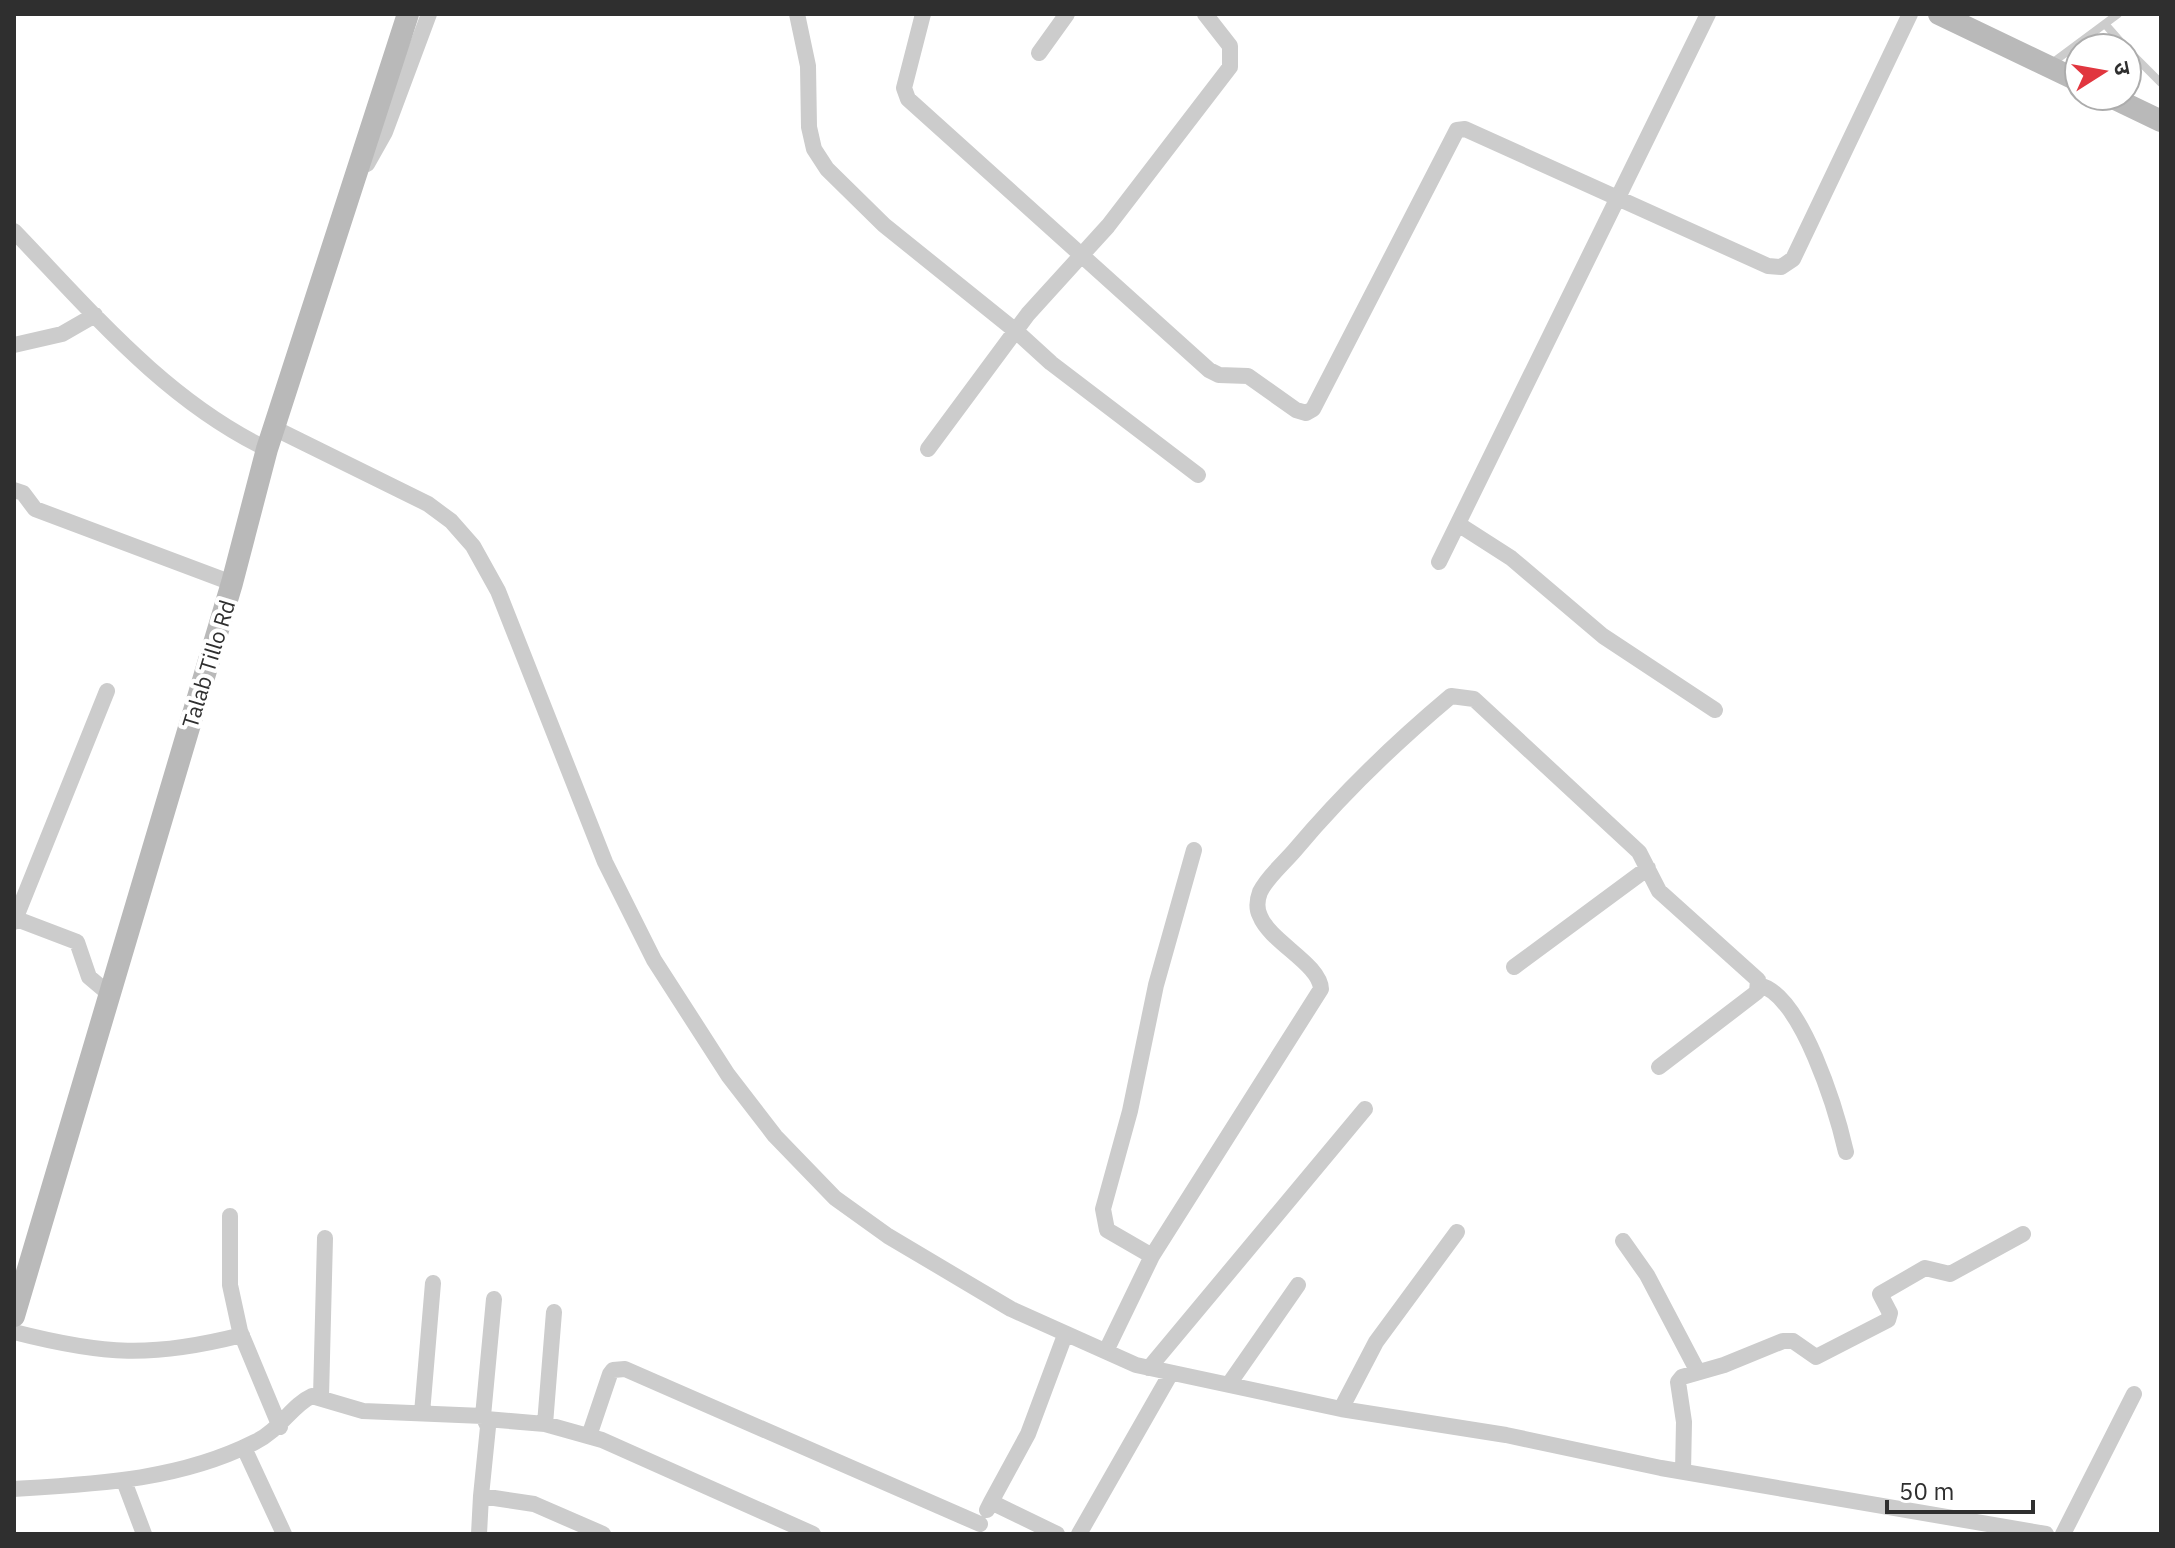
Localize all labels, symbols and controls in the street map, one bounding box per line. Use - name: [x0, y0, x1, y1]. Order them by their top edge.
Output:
- north arrow: [2063, 32, 2143, 112]
- text: उ: [2108, 59, 2139, 78]
- street label: Talab Tillo Rd: [175, 596, 241, 732]
- scale bar: [1887, 1464, 2033, 1514]
- text: 50 m: [1899, 1475, 1954, 1507]

